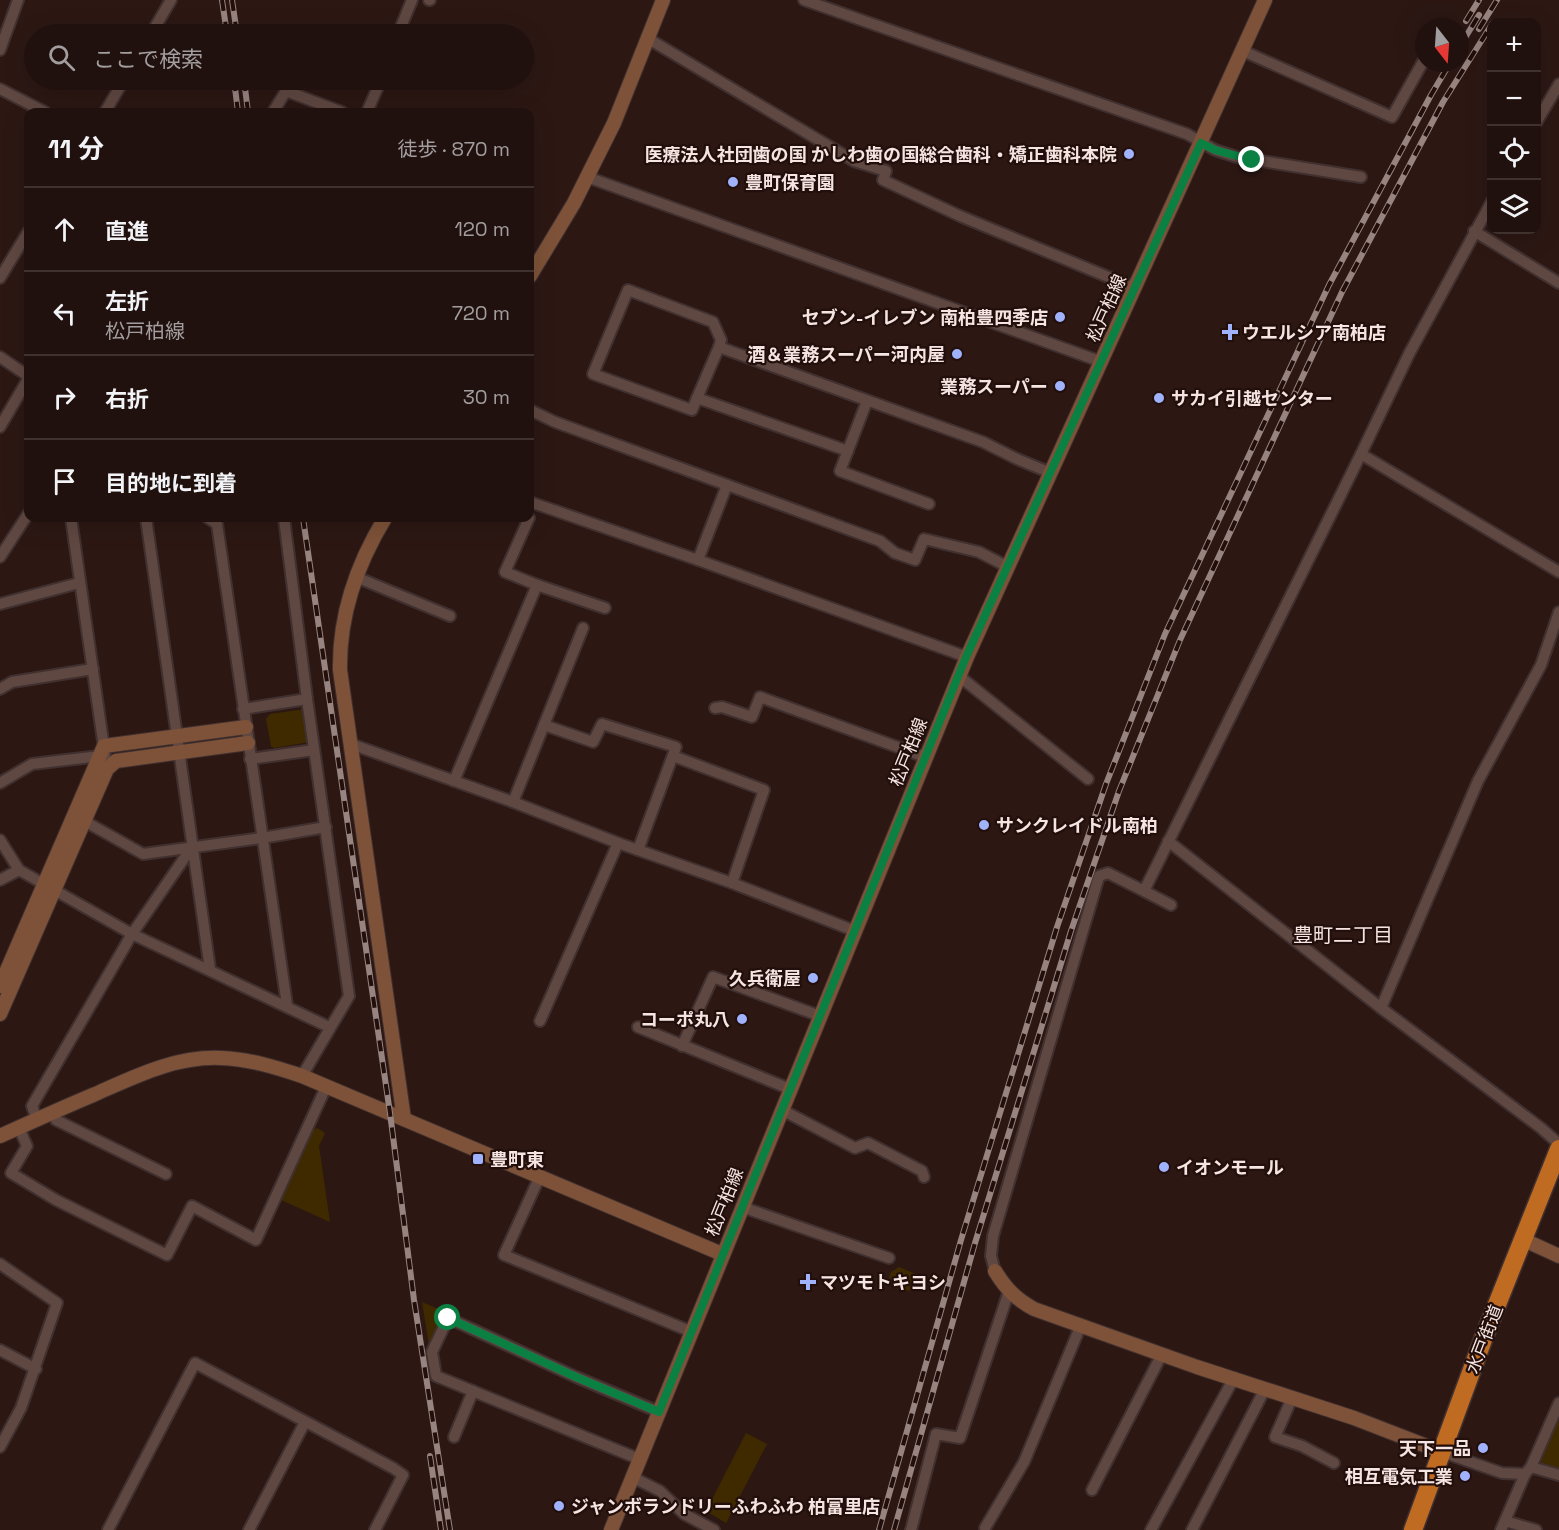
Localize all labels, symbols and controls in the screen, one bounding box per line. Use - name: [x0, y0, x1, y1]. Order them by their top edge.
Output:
- north arrow: [1415, 18, 1469, 72]
- map controls: [1487, 18, 1541, 234]
- button: +: [1487, 18, 1541, 72]
- search box: [24, 24, 534, 90]
- icon: search: [45, 41, 78, 74]
- text: ここで検索: [93, 45, 203, 73]
- button: −: [1487, 72, 1541, 126]
- button: locate: [1487, 126, 1541, 180]
- text: 11 分: [48, 132, 104, 166]
- text: 徒歩 · 870 m: [397, 136, 510, 162]
- place label: 医療法人社団歯の国 かしわ歯の国総合歯科・矯正歯科本院: [644, 143, 1117, 166]
- route end: [1238, 146, 1264, 172]
- marker: 医療法人社団歯の国 かしわ歯の国総合歯科・矯正歯科本院: [1122, 147, 1136, 161]
- place label: 豊町保育園: [745, 171, 835, 194]
- marker: 豊町保育園: [726, 175, 740, 189]
- button: layers: [1487, 180, 1541, 234]
- icon: ahead: [48, 213, 81, 246]
- text: 120 m: [454, 216, 510, 242]
- text: 直進: [105, 217, 149, 245]
- street label: 松戸柏線: [1081, 270, 1131, 346]
- text: 左折: [105, 287, 149, 315]
- icon: left: [48, 297, 81, 330]
- text: 720 m: [452, 300, 510, 326]
- place label: セブン-イレブン 南柏豊四季店: [802, 306, 1048, 329]
- marker: セブン-イレブン 南柏豊四季店: [1053, 310, 1067, 324]
- text: 松戸柏線: [105, 318, 185, 344]
- place label: ウエルシア南柏店: [1242, 321, 1386, 344]
- marker: ウエルシア南柏店: [1223, 325, 1237, 339]
- place label: 酒＆業務スーパー河内屋: [747, 343, 945, 366]
- marker: 酒＆業務スーパー河内屋: [950, 347, 964, 361]
- place label: 業務スーパー: [940, 375, 1048, 398]
- marker: 業務スーパー: [1053, 379, 1067, 393]
- icon: right: [48, 381, 81, 414]
- text: 30 m: [463, 384, 510, 410]
- text: 右折: [105, 385, 149, 413]
- place label: サカイ引越センター: [1171, 387, 1333, 410]
- marker: サカイ引越センター: [1152, 391, 1166, 405]
- icon: arrive: [48, 465, 81, 498]
- text: 目的地に到着: [105, 469, 237, 497]
- street label: 松戸柏線: [884, 714, 932, 790]
- place label: サンクレイドル南柏: [996, 814, 1158, 837]
- marker: サンクレイドル南柏: [977, 818, 991, 832]
- district label: 豊町二丁目: [1293, 922, 1393, 948]
- place label: 久兵衛屋: [729, 967, 801, 990]
- marker: 久兵衛屋: [806, 971, 820, 985]
- place label: コーポ丸八: [640, 1008, 730, 1031]
- marker: コーポ丸八: [735, 1012, 749, 1026]
- place label: 豊町東: [490, 1148, 544, 1171]
- marker: 豊町東: [471, 1152, 485, 1166]
- place label: イオンモール: [1176, 1156, 1284, 1179]
- marker: イオンモール: [1157, 1160, 1171, 1174]
- street label: 松戸柏線: [700, 1164, 748, 1240]
- place label: マツモトキヨシ: [820, 1271, 946, 1294]
- marker: マツモトキヨシ: [801, 1275, 815, 1289]
- street label: 水戸街道: [1460, 1301, 1508, 1377]
- route start: [434, 1304, 460, 1330]
- place label: 天下一品: [1399, 1437, 1471, 1460]
- marker: 天下一品: [1476, 1441, 1490, 1455]
- place label: 相互電気工業: [1345, 1465, 1453, 1488]
- marker: 相互電気工業: [1458, 1469, 1472, 1483]
- place label: ジャンボランドリーふわふわ 柏富里店: [571, 1495, 880, 1518]
- marker: ジャンボランドリーふわふわ 柏富里店: [552, 1499, 566, 1513]

